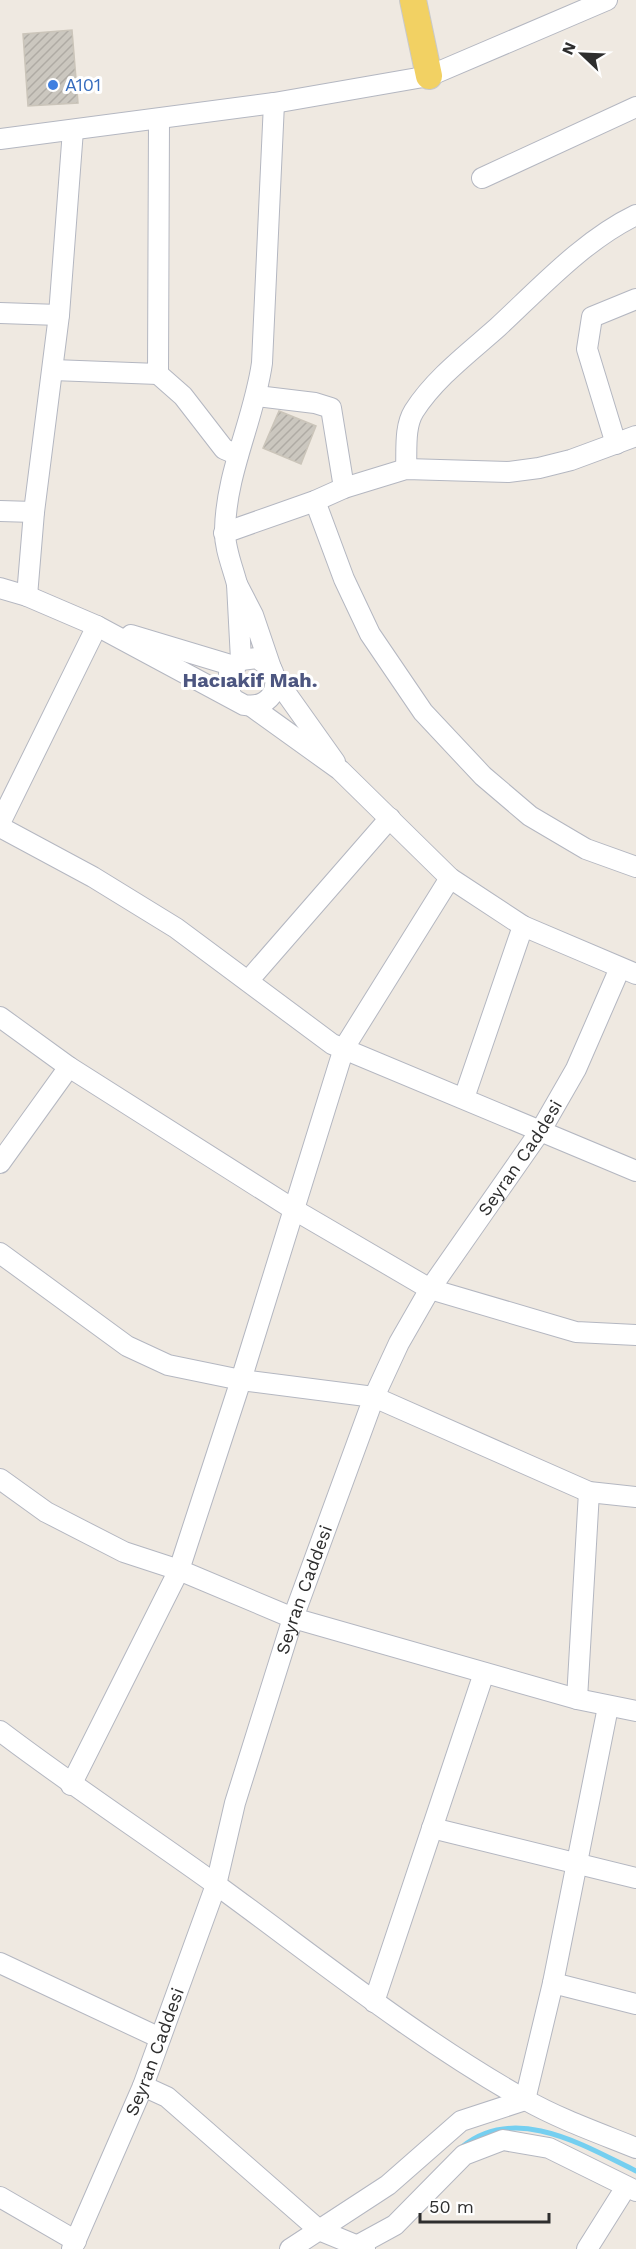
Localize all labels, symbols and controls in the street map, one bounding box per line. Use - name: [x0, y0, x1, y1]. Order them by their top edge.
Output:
- north arrow: [552, 24, 612, 84]
- text: N: [558, 39, 580, 58]
- place label: A101: [65, 74, 101, 95]
- marker: A101: [46, 78, 60, 92]
- district label: Hacıakif Mah.: [183, 668, 317, 692]
- street label: Seyran Caddesi: [473, 1096, 566, 1220]
- street label: Seyran Caddesi: [271, 1522, 336, 1657]
- street label: Seyran Caddesi: [120, 1985, 188, 2119]
- scale bar: [420, 2186, 549, 2224]
- text: 50 m: [429, 2196, 474, 2217]

